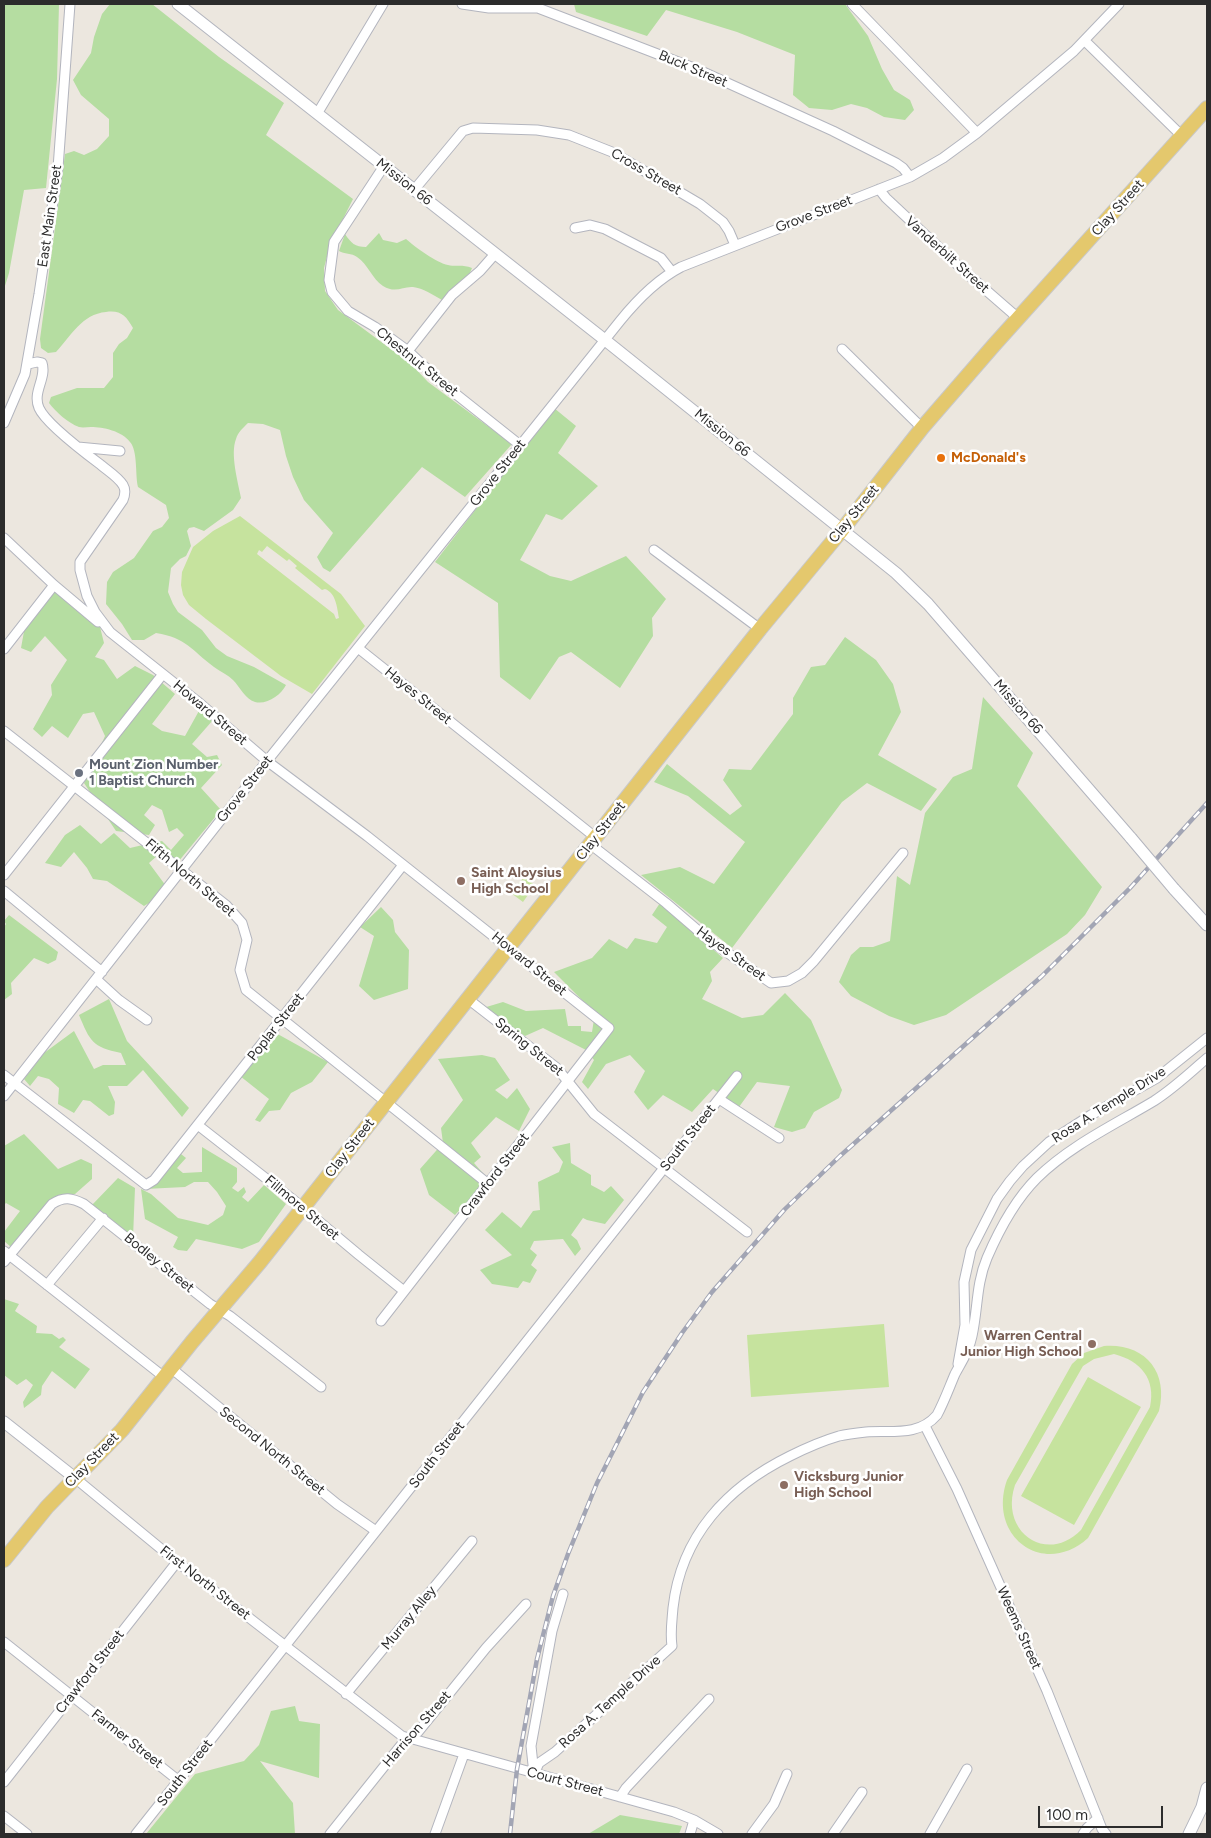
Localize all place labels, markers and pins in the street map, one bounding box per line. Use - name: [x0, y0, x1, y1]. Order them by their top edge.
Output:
- place label: McDonald's: [951, 450, 1026, 466]
- marker: McDonald's: [935, 452, 947, 464]
- place label: Mount Zion Number 1 Baptist Church: [89, 757, 218, 790]
- marker: Mount Zion Number 1 Baptist Church: [73, 767, 85, 779]
- place label: Saint Aloysius High School: [471, 865, 562, 898]
- marker: Saint Aloysius High School: [455, 875, 467, 887]
- place label: Warren Central Junior High School: [960, 1328, 1082, 1360]
- marker: Warren Central Junior High School: [1086, 1338, 1098, 1350]
- place label: Vicksburg Junior High School: [794, 1469, 904, 1501]
- marker: Vicksburg Junior High School: [778, 1479, 790, 1491]

